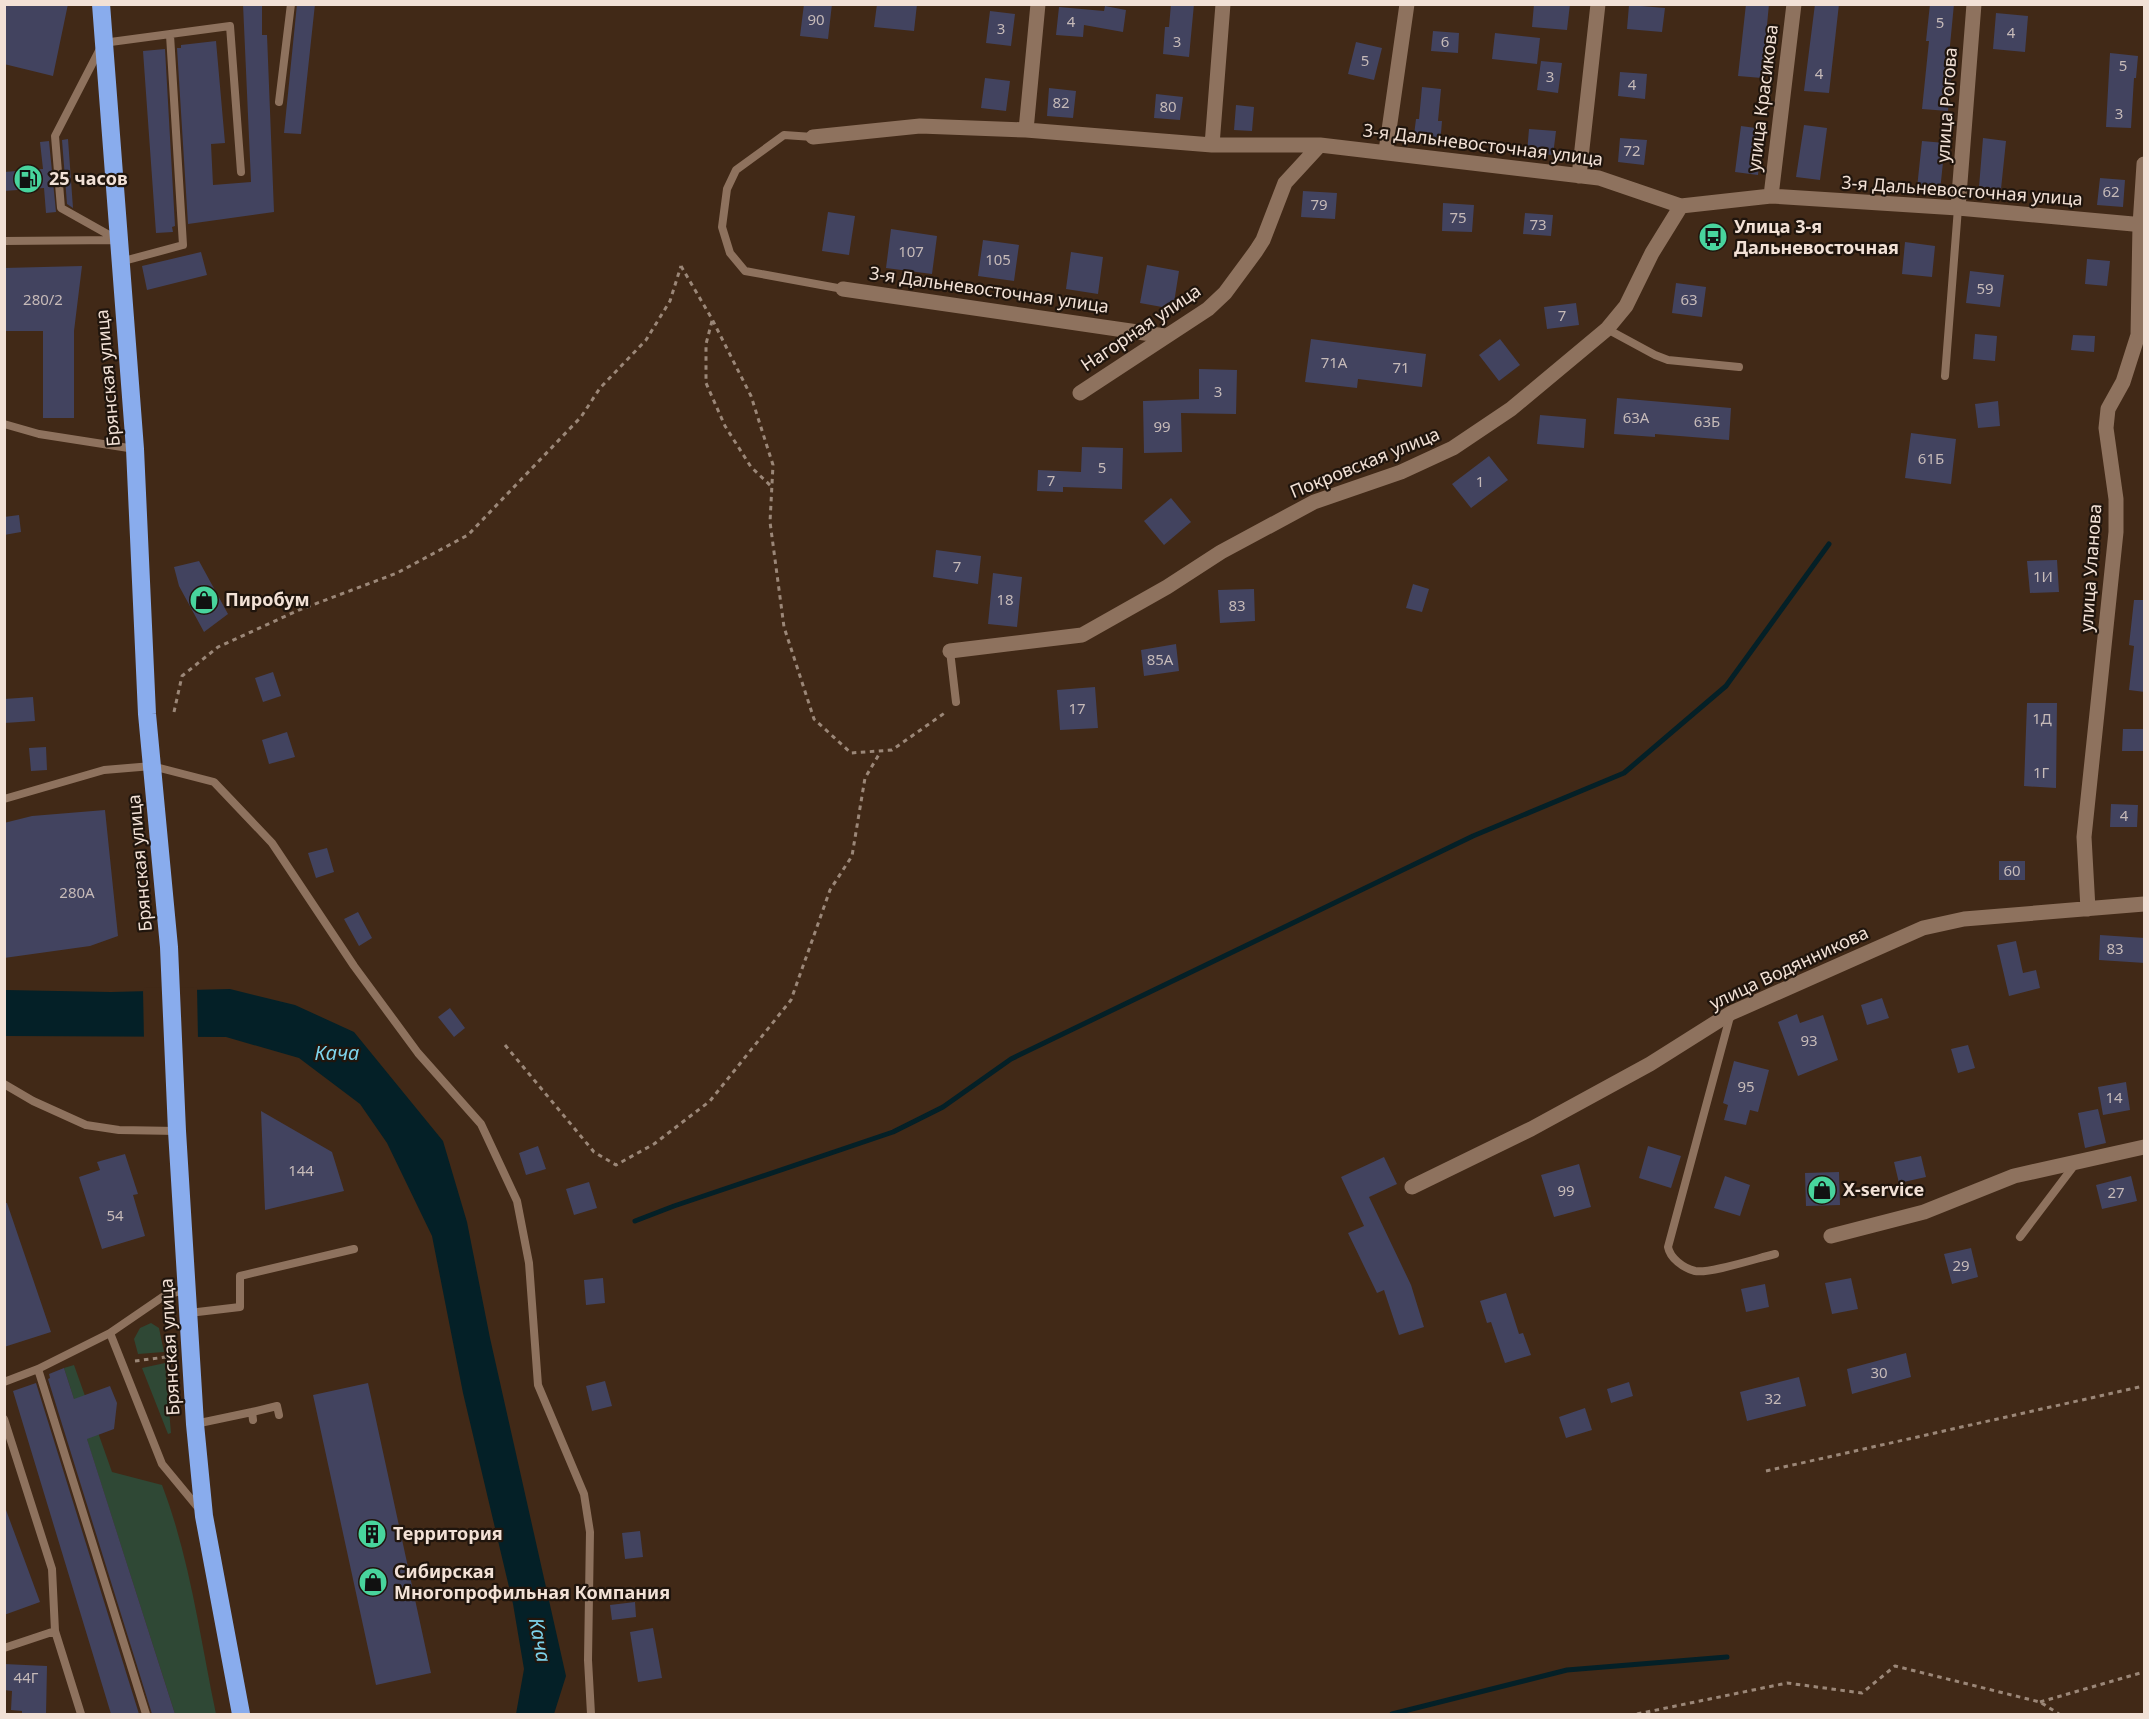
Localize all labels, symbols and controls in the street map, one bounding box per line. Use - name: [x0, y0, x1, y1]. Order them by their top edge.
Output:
- house number: 90: [807, 9, 825, 29]
- house number: 4: [1067, 11, 1076, 31]
- house number: 5: [1936, 12, 1944, 32]
- house number: 3: [997, 18, 1005, 38]
- house number: 4: [2007, 22, 2016, 42]
- street label: улица Красикова: [1741, 23, 1783, 173]
- house number: 3: [1173, 31, 1181, 51]
- house number: 6: [1441, 31, 1449, 51]
- street label: улица Рогова: [1930, 46, 1962, 163]
- house number: 5: [1361, 50, 1369, 70]
- house number: 5: [2119, 55, 2127, 75]
- house number: 4: [1815, 63, 1824, 83]
- house number: 3: [1546, 66, 1554, 86]
- house number: 4: [1628, 74, 1637, 94]
- house number: 82: [1052, 92, 1070, 112]
- house number: 80: [1159, 96, 1177, 116]
- house number: 3: [2115, 103, 2123, 123]
- street label: 3-я Дальневосточная улица: [1362, 117, 1605, 171]
- house number: 72: [1623, 140, 1641, 160]
- fuel station icon: 25 часов: [12, 163, 44, 195]
- place label: 25 часов: [49, 166, 128, 190]
- street label: 3-я Дальневосточная улица: [1841, 170, 2084, 210]
- house number: 62: [2102, 181, 2120, 201]
- house number: 79: [1310, 194, 1328, 214]
- house number: 75: [1449, 207, 1467, 227]
- house number: 73: [1529, 214, 1547, 234]
- place label: Улица 3-я Дальневосточная: [1734, 214, 1899, 259]
- bus stop icon: Улица 3-я Дальневосточная: [1697, 221, 1729, 253]
- house number: 107: [898, 241, 924, 261]
- house number: 105: [985, 249, 1011, 269]
- street label: 3-я Дальневосточная улица: [868, 260, 1111, 318]
- street label: Нагорная улица: [1076, 278, 1205, 376]
- house number: 59: [1976, 278, 1994, 298]
- house number: 280/2: [23, 289, 63, 309]
- house number: 63: [1680, 289, 1698, 309]
- house number: 7: [1558, 305, 1566, 325]
- street label: Брянская улица: [89, 309, 125, 448]
- house number: 71А: [1321, 352, 1348, 372]
- house number: 71: [1392, 357, 1410, 377]
- house number: 3: [1214, 381, 1222, 401]
- house number: 63А: [1623, 407, 1650, 427]
- house number: 63Б: [1694, 411, 1720, 431]
- house number: 99: [1153, 416, 1171, 436]
- street label: Покровская улица: [1286, 421, 1443, 503]
- house number: 61Б: [1918, 448, 1944, 468]
- house number: 5: [1098, 457, 1106, 477]
- house number: 7: [1047, 470, 1055, 490]
- house number: 1: [1476, 471, 1484, 491]
- street label: улица Уланова: [2074, 503, 2106, 633]
- house number: 7: [953, 556, 961, 576]
- house number: 1И: [2033, 566, 2053, 586]
- shop icon: Пиробум: [188, 584, 220, 616]
- place label: Пиробум: [225, 587, 310, 611]
- house number: 18: [996, 589, 1014, 609]
- house number: 83: [1228, 595, 1246, 615]
- house number: 85А: [1147, 649, 1174, 669]
- house number: 17: [1068, 698, 1086, 718]
- house number: 1Д: [2032, 708, 2052, 728]
- house number: 1Г: [2033, 762, 2049, 782]
- street label: Брянская улица: [121, 794, 157, 933]
- house number: 4: [2120, 805, 2129, 825]
- house number: 60: [2003, 860, 2021, 880]
- house number: 280А: [59, 882, 95, 902]
- street label: улица Водянникова: [1705, 920, 1872, 1014]
- house number: 83: [2106, 938, 2124, 958]
- house number: 93: [1800, 1030, 1818, 1050]
- water label: Кача: [315, 1039, 359, 1066]
- house number: 95: [1737, 1076, 1755, 1096]
- house number: 14: [2105, 1087, 2123, 1107]
- house number: 144: [288, 1160, 314, 1180]
- shop icon: X-service: [1806, 1174, 1838, 1206]
- place label: X-service: [1843, 1177, 1924, 1201]
- house number: 99: [1557, 1180, 1575, 1200]
- house number: 27: [2107, 1182, 2125, 1202]
- house number: 54: [106, 1205, 124, 1225]
- house number: 29: [1952, 1255, 1970, 1275]
- street label: Брянская улица: [153, 1278, 185, 1416]
- house number: 30: [1870, 1362, 1888, 1382]
- house number: 32: [1764, 1388, 1782, 1408]
- building icon: Территория: [356, 1518, 388, 1550]
- place label: Территория: [393, 1521, 503, 1545]
- place label: Сибирская Многопрофильная Компания: [394, 1559, 670, 1604]
- shop icon: Сибирская Многопрофильная Компания: [357, 1566, 389, 1598]
- water label: Кача: [523, 1615, 558, 1664]
- house number: 44Г: [14, 1667, 39, 1687]

